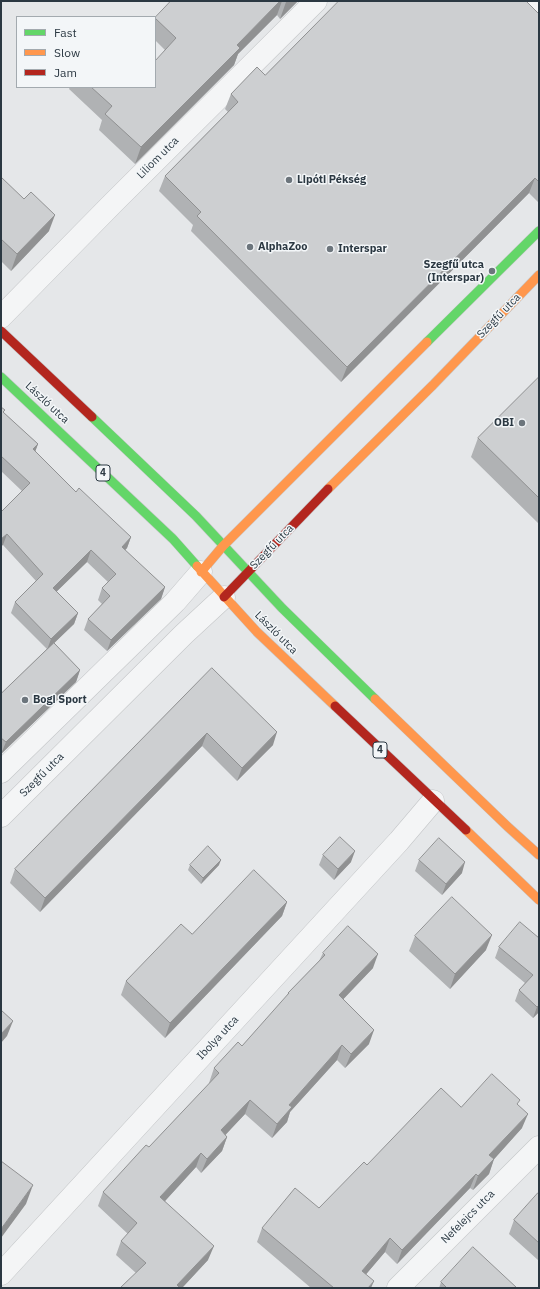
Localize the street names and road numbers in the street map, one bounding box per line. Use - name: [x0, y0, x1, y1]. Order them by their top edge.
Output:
- street label: Liliom utca: [134, 134, 182, 182]
- street label: Szegfű utca: [474, 291, 524, 341]
- street label: László utca: [22, 379, 72, 427]
- road number: 4: [96, 465, 110, 481]
- street label: Szegfű utca: [247, 522, 297, 572]
- street label: László utca: [252, 609, 300, 657]
- road number: 4: [373, 742, 387, 758]
- street label: Szegfű utca: [17, 750, 67, 800]
- street label: Ibolya utca: [194, 1013, 242, 1063]
- street label: Nefelejcs utca: [439, 1188, 497, 1246]

